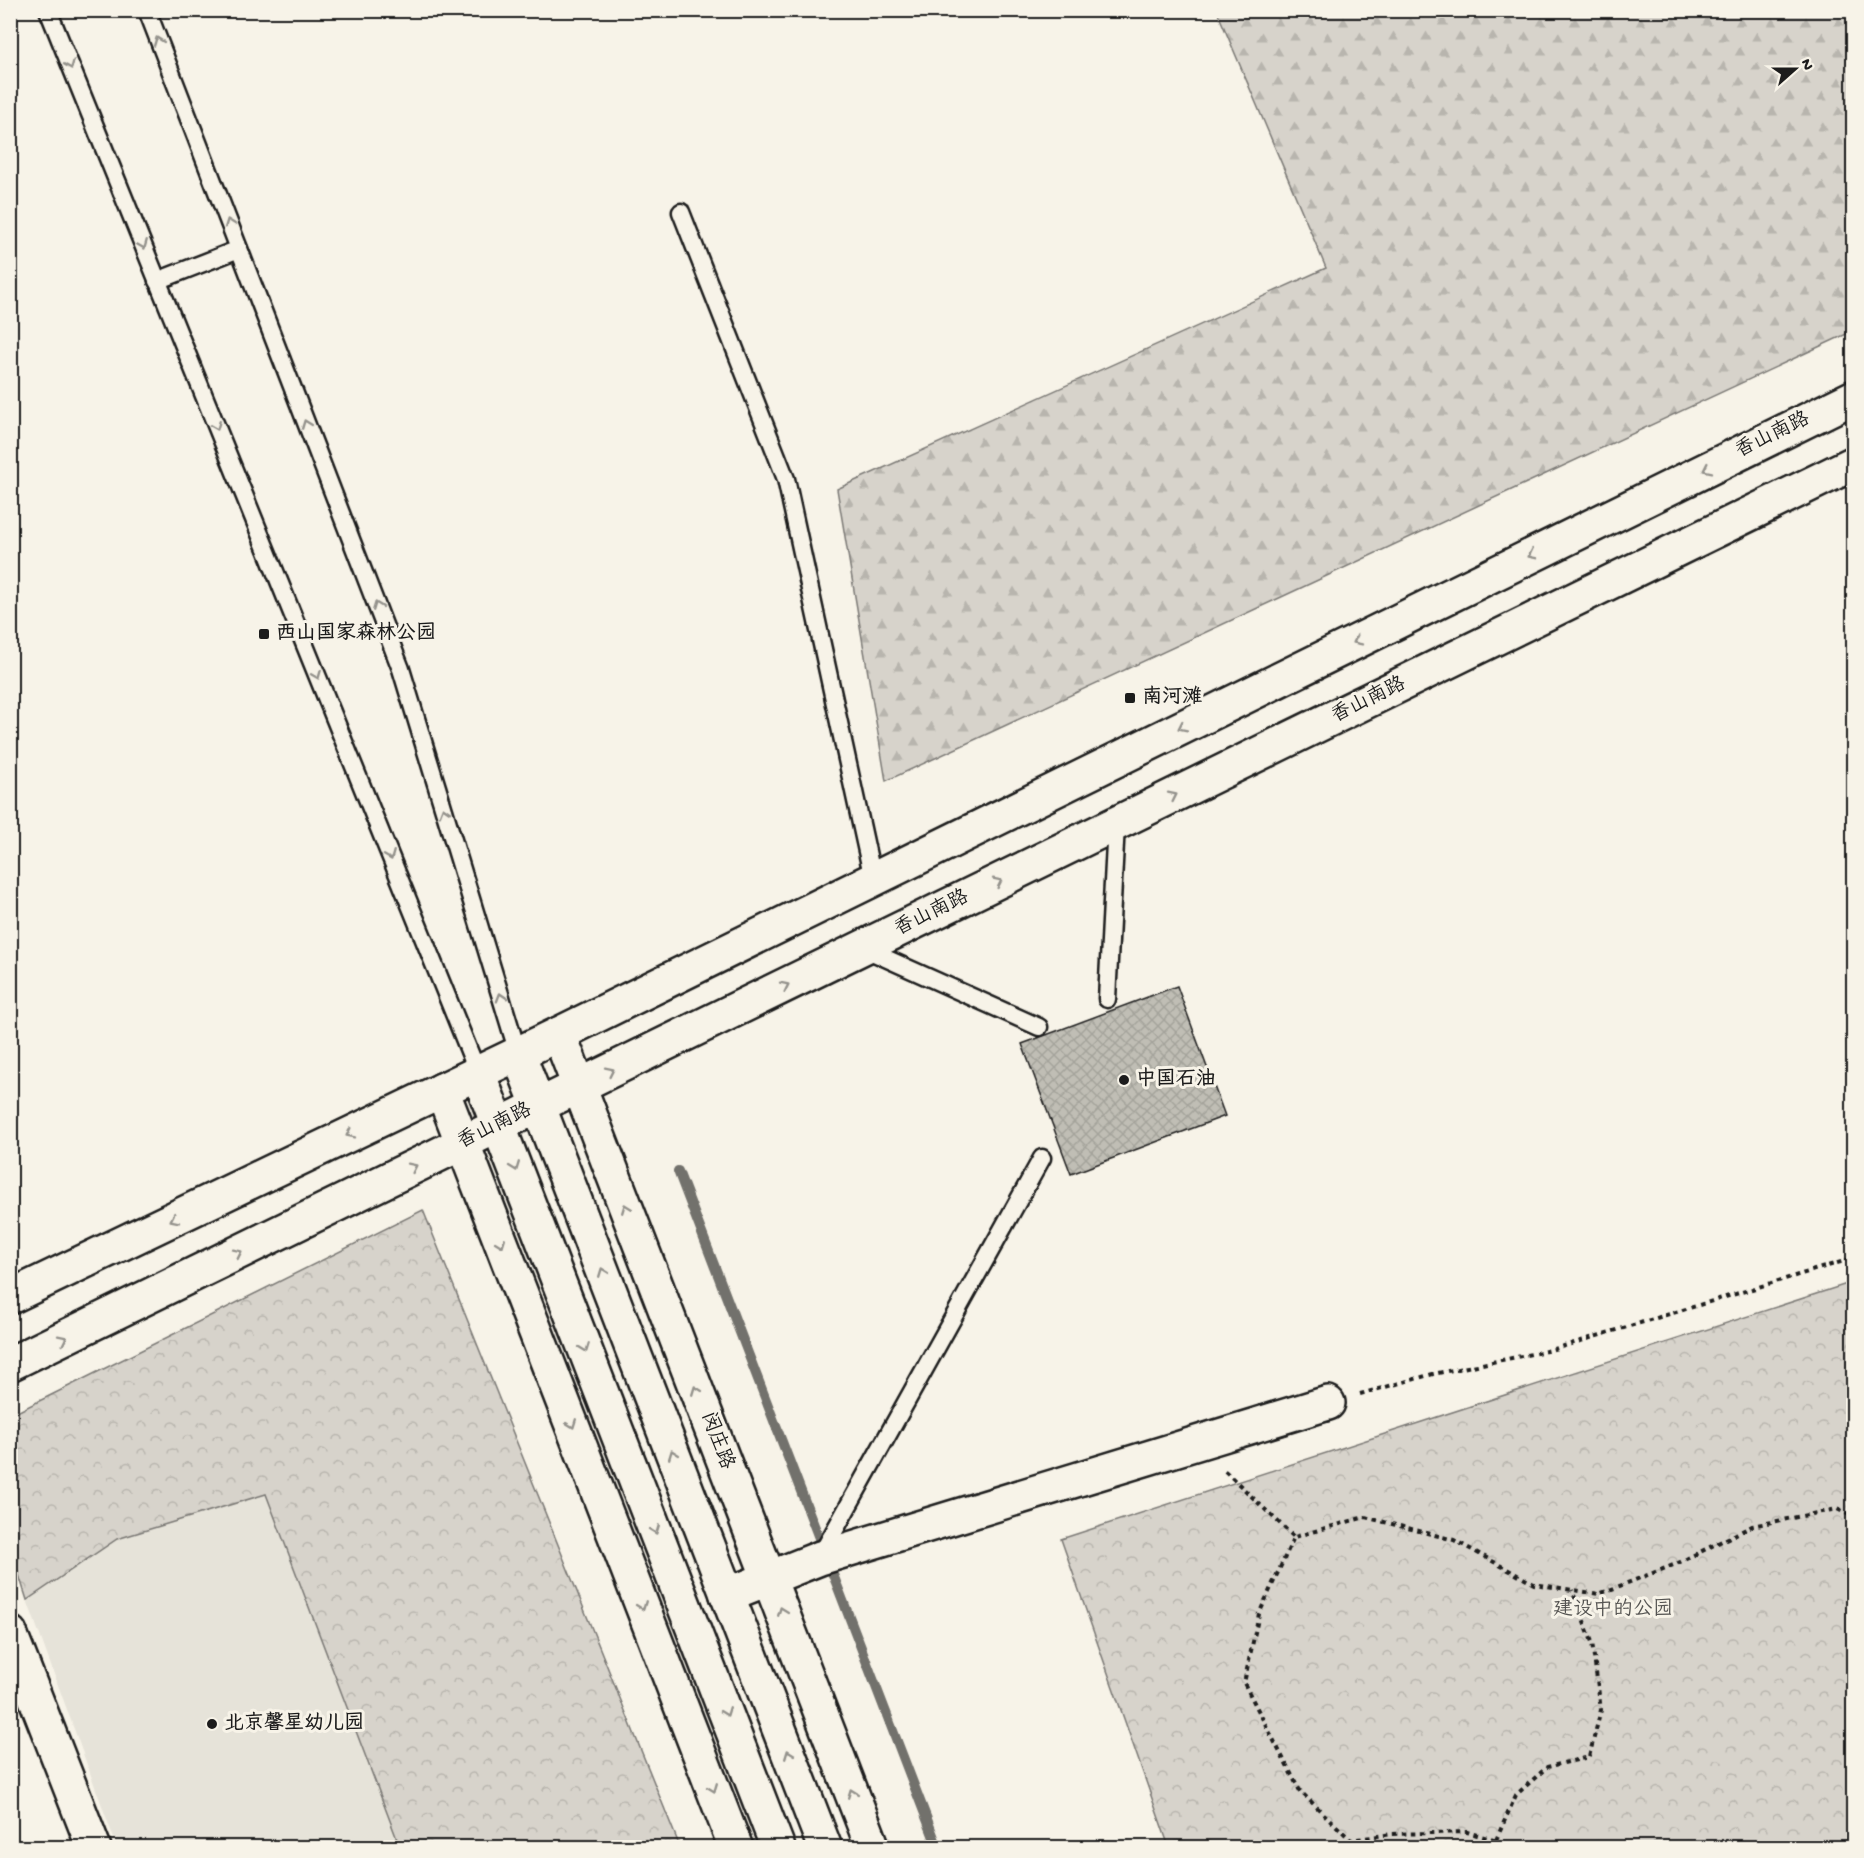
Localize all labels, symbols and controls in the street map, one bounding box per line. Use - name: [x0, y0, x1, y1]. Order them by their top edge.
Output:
- one-way arrow: [153, 36, 165, 47]
- north arrow: [1765, 39, 1825, 99]
- text: N: [1795, 57, 1817, 74]
- one-way arrow: [63, 58, 75, 69]
- one-way arrow: [223, 218, 236, 228]
- one-way arrow: [136, 239, 148, 250]
- street label: 香山南路: [1731, 406, 1815, 464]
- one-way arrow: [301, 419, 314, 430]
- one-way arrow: [209, 420, 221, 431]
- one-way arrow: [1702, 462, 1713, 473]
- one-way arrow: [1527, 548, 1538, 559]
- one-way arrow: [372, 601, 384, 612]
- place label: 西山国家森林公园: [276, 621, 436, 646]
- marker: 西山国家森林公园: [257, 627, 271, 641]
- one-way arrow: [1352, 634, 1363, 645]
- one-way arrow: [310, 669, 322, 680]
- street label: 香山南路: [1327, 671, 1411, 729]
- place label: 南河滩: [1142, 685, 1202, 710]
- marker: 南河滩: [1123, 691, 1137, 705]
- one-way arrow: [1177, 720, 1188, 731]
- one-way arrow: [1167, 792, 1178, 803]
- one-way arrow: [439, 806, 451, 817]
- one-way arrow: [383, 849, 395, 860]
- one-way arrow: [992, 877, 1003, 889]
- street label: 香山南路: [890, 884, 974, 942]
- one-way arrow: [779, 981, 790, 993]
- one-way arrow: [496, 992, 508, 1003]
- one-way arrow: [603, 1067, 614, 1079]
- place label: 中国石油: [1136, 1067, 1216, 1092]
- marker: 中国石油: [1117, 1073, 1131, 1087]
- street label: 香山南路: [453, 1097, 537, 1155]
- one-way arrow: [345, 1127, 356, 1139]
- one-way arrow: [507, 1161, 520, 1171]
- one-way arrow: [407, 1163, 418, 1175]
- one-way arrow: [621, 1203, 633, 1214]
- one-way arrow: [169, 1211, 180, 1223]
- one-way arrow: [494, 1236, 506, 1247]
- one-way arrow: [232, 1249, 243, 1260]
- one-way arrow: [597, 1268, 610, 1278]
- one-way arrow: [57, 1334, 68, 1346]
- one-way arrow: [578, 1342, 590, 1353]
- one-way arrow: [691, 1385, 704, 1396]
- street label: 闵庄路: [695, 1408, 740, 1474]
- one-way arrow: [564, 1419, 577, 1429]
- one-way arrow: [668, 1449, 680, 1460]
- one-way arrow: [648, 1524, 660, 1535]
- park label: 建设中的公园: [1553, 1597, 1673, 1622]
- one-way arrow: [635, 1600, 647, 1611]
- one-way arrow: [776, 1606, 789, 1617]
- one-way arrow: [718, 1706, 731, 1717]
- place label: 北京馨星幼儿园: [224, 1711, 364, 1736]
- marker: 北京馨星幼儿园: [205, 1717, 219, 1731]
- one-way arrow: [783, 1749, 796, 1760]
- one-way arrow: [705, 1782, 718, 1793]
- one-way arrow: [847, 1788, 859, 1799]

